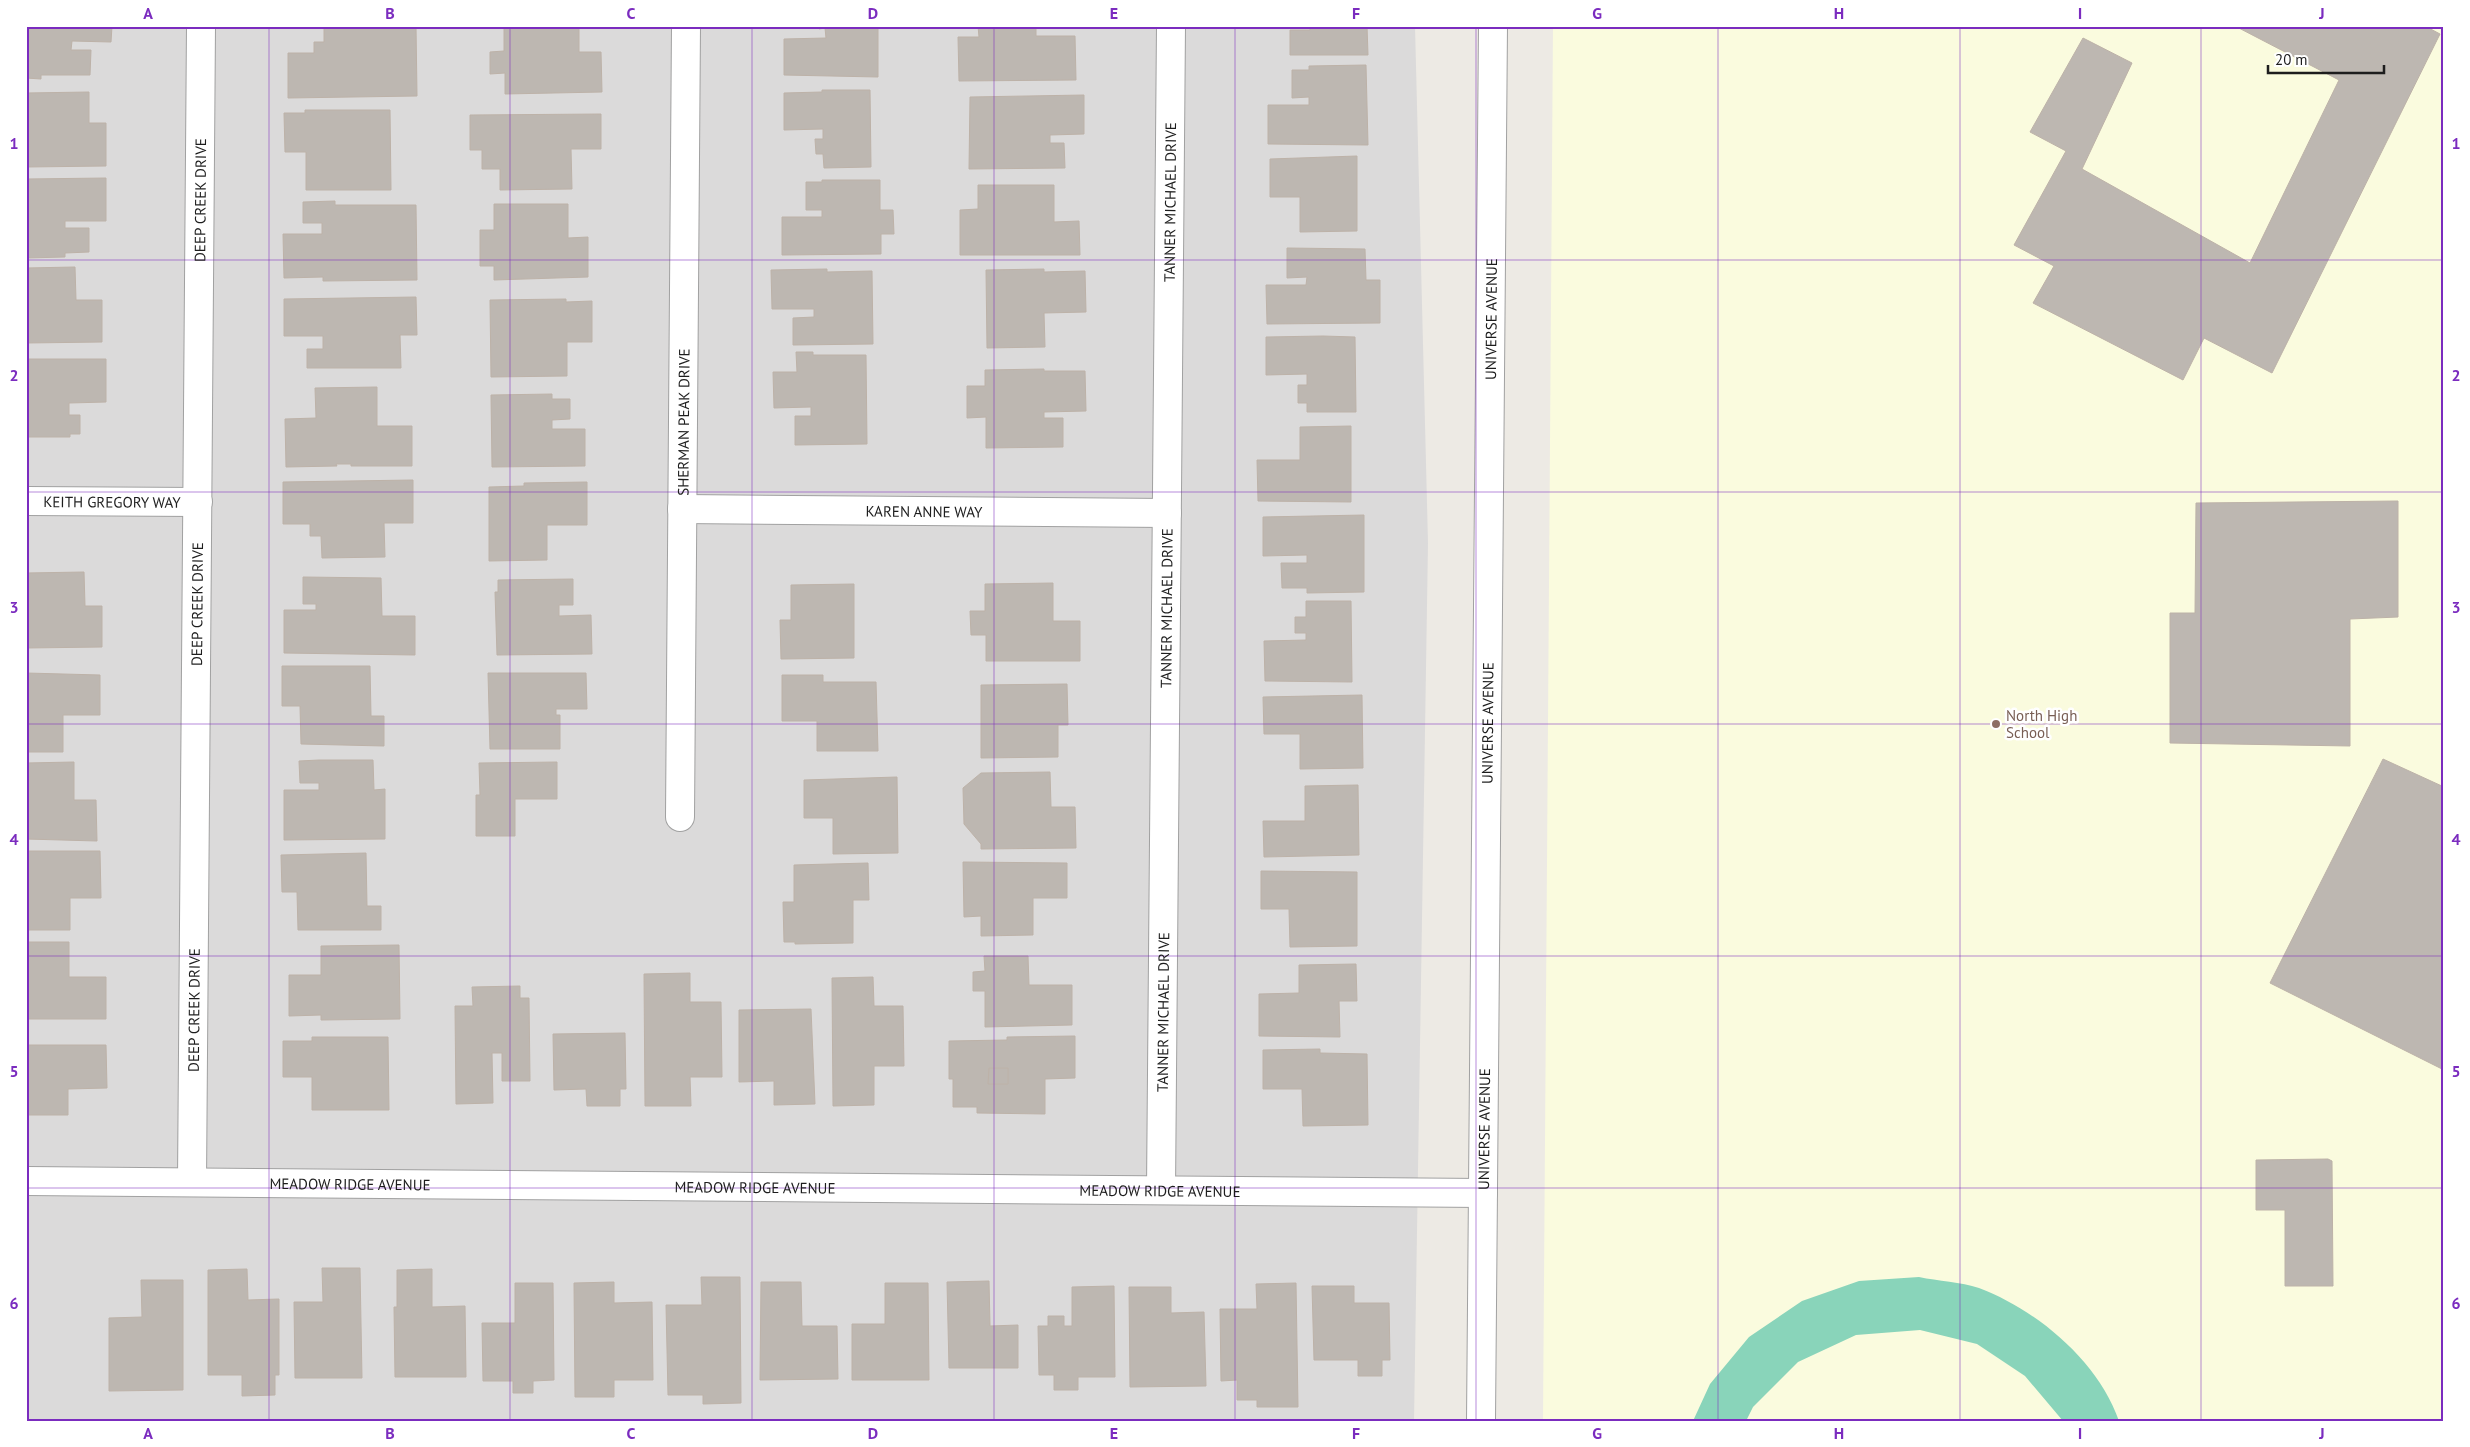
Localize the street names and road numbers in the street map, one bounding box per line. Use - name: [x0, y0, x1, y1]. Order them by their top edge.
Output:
- street label: TANNER MICHAEL DRIVE: [1159, 122, 1180, 282]
- street label: DEEP CREEK DRIVE: [190, 138, 210, 262]
- street label: UNIVERSE AVENUE: [1480, 258, 1501, 380]
- street label: SHERMAN PEAK DRIVE: [673, 348, 693, 496]
- street label: KEITH GREGORY WAY: [43, 492, 181, 511]
- street label: KAREN ANNE WAY: [865, 501, 983, 521]
- street label: TANNER MICHAEL DRIVE: [1156, 528, 1176, 688]
- street label: DEEP CREEK DRIVE: [187, 542, 206, 666]
- street label: UNIVERSE AVENUE: [1477, 662, 1497, 784]
- street label: TANNER MICHAEL DRIVE: [1152, 932, 1173, 1092]
- street label: DEEP CREEK DRIVE: [183, 948, 203, 1072]
- street label: UNIVERSE AVENUE: [1473, 1068, 1494, 1190]
- street label: MEADOW RIDGE AVENUE: [269, 1174, 431, 1194]
- street label: MEADOW RIDGE AVENUE: [674, 1177, 836, 1197]
- street label: MEADOW RIDGE AVENUE: [1079, 1180, 1241, 1201]

